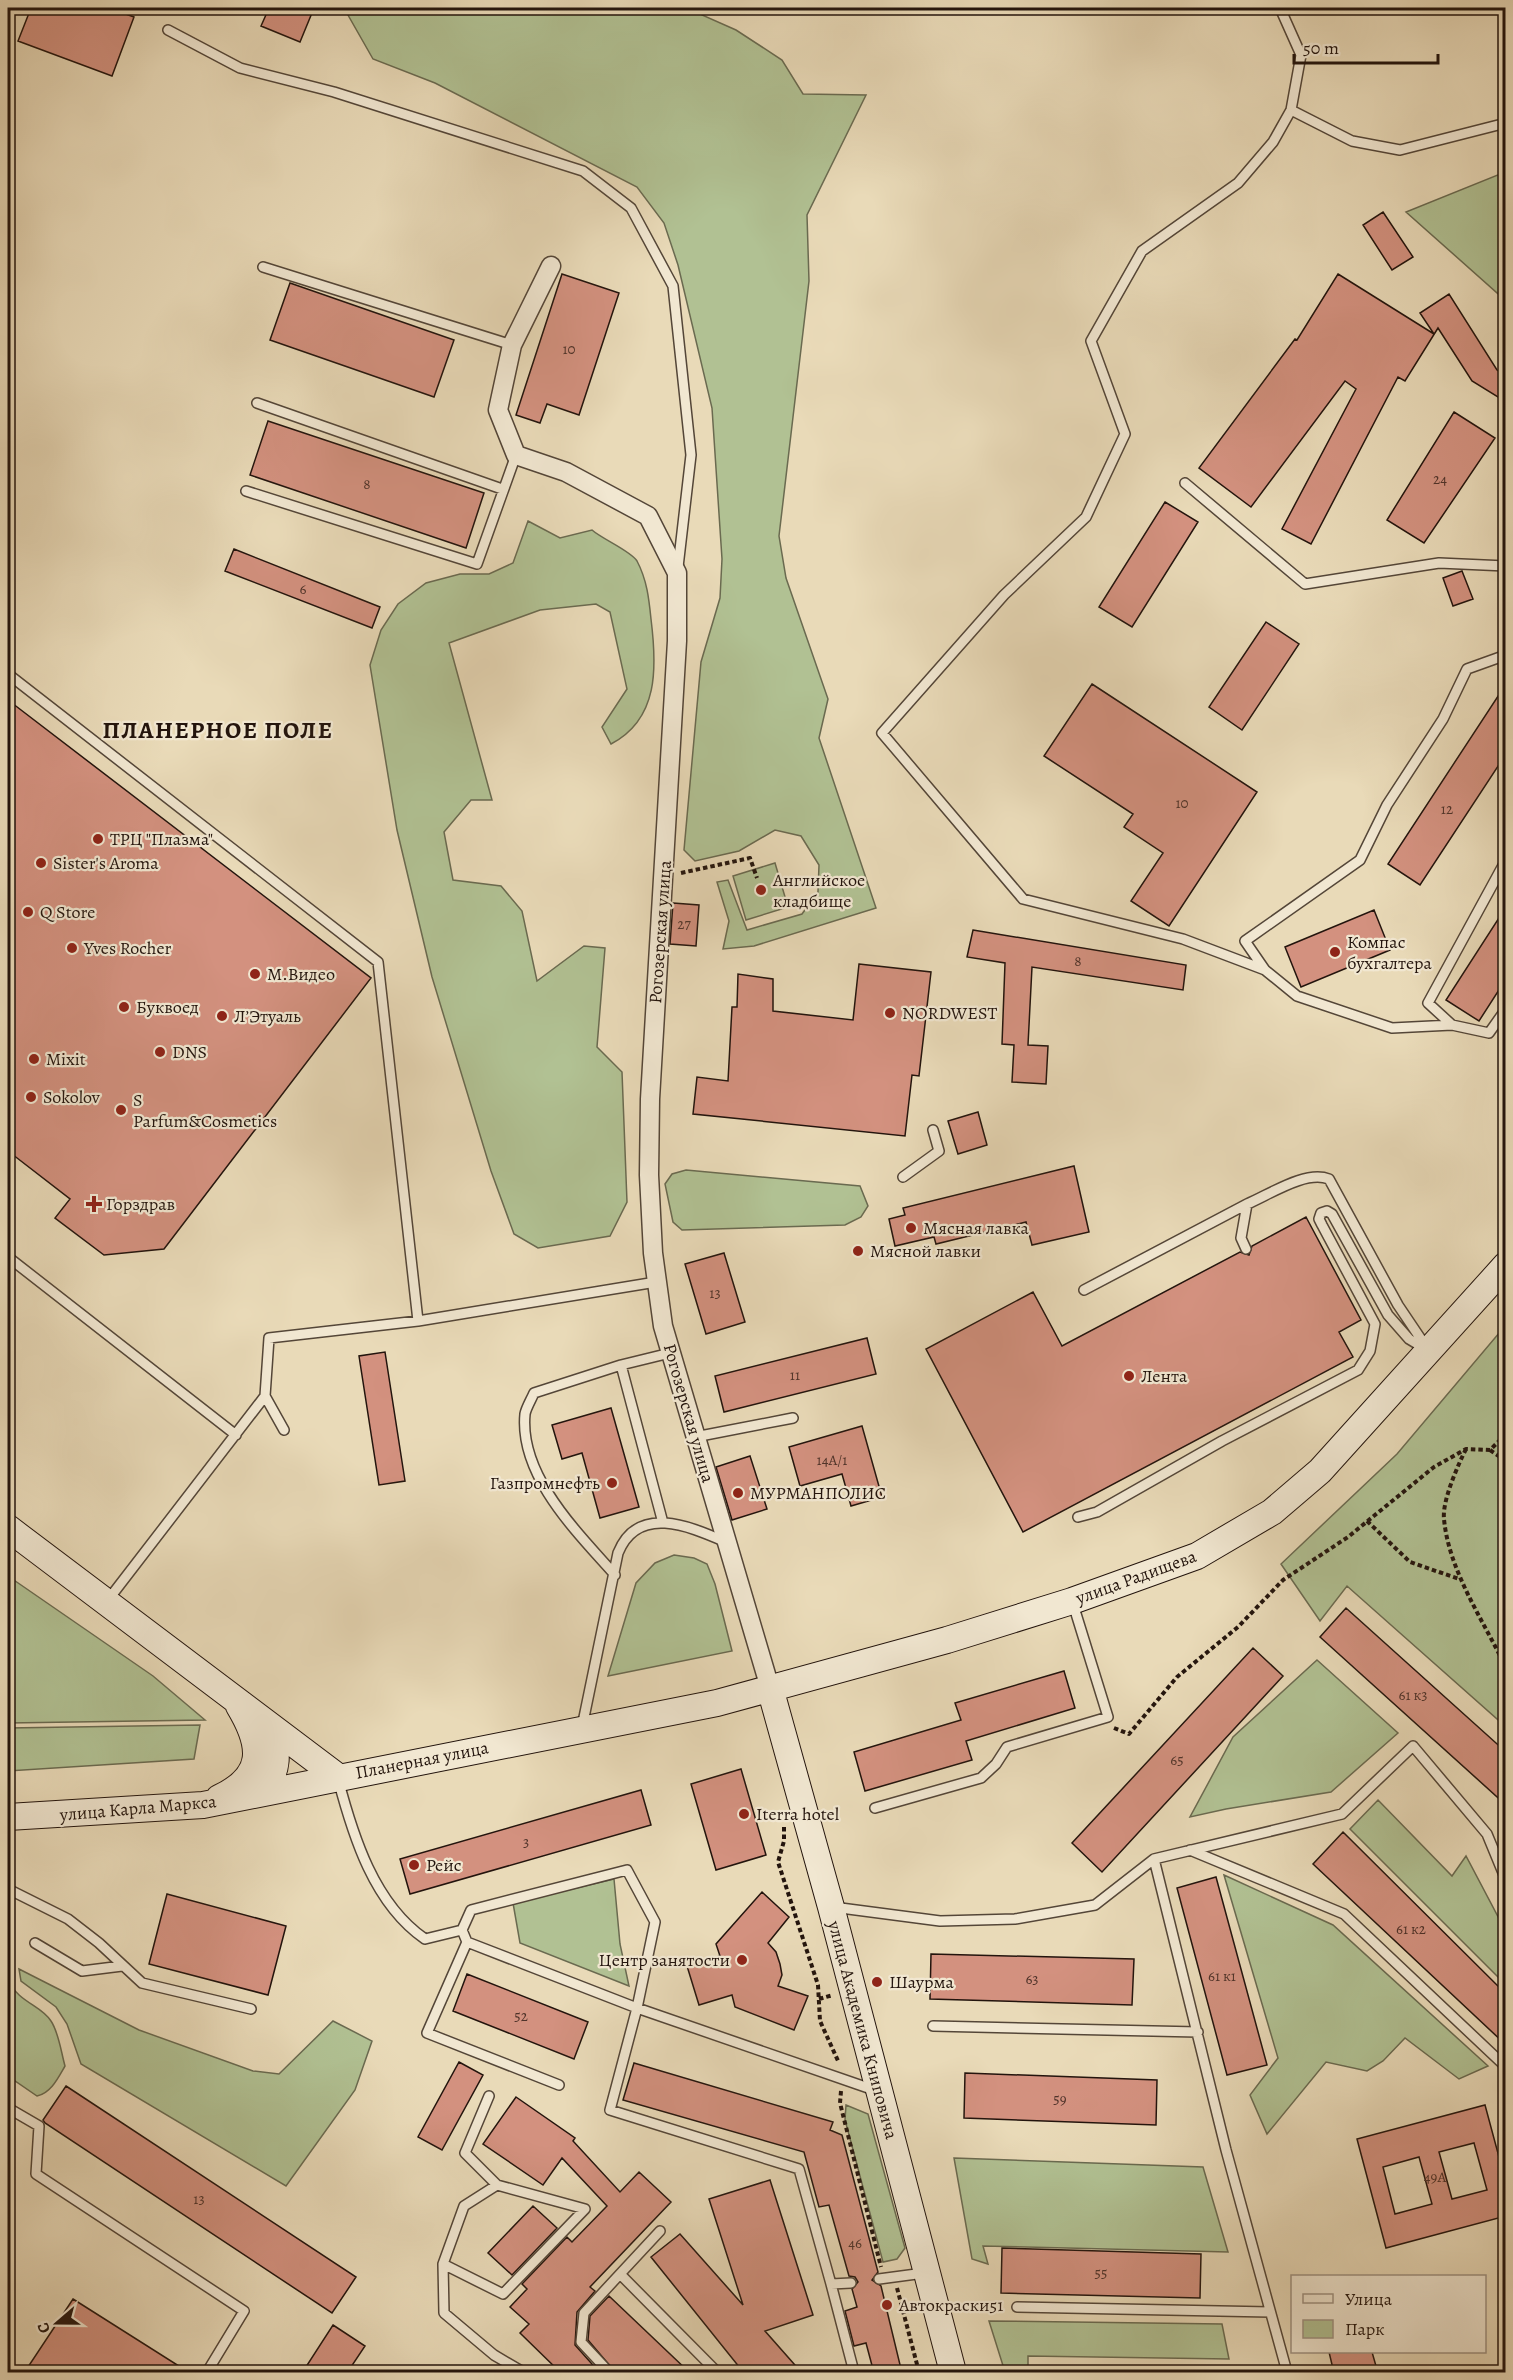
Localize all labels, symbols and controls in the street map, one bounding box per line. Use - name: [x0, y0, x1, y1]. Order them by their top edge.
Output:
- scale bar: [1294, 27, 1438, 65]
- text: 50 m: [1303, 36, 1339, 60]
- house number: 10: [562, 339, 576, 359]
- house number: 24: [1433, 469, 1447, 489]
- house number: 8: [363, 474, 371, 494]
- house number: 6: [300, 579, 307, 599]
- district label: ПЛАНЕРНОЕ ПОЛЕ: [103, 714, 333, 746]
- house number: 10: [1175, 793, 1189, 813]
- house number: 12: [1441, 799, 1453, 819]
- place label: ТРЦ "Плазма": [110, 827, 213, 851]
- marker: ТРЦ "Плазма": [91, 832, 105, 846]
- place label: Sister's Aroma: [53, 851, 159, 875]
- marker: Sister's Aroma: [34, 856, 48, 870]
- street label: Рогозерская улица: [643, 859, 677, 1004]
- place label: Английское кладбище: [772, 868, 865, 913]
- marker: Английское кладбище: [754, 883, 768, 897]
- place label: Q Store: [40, 900, 95, 924]
- marker: Q Store: [21, 905, 35, 919]
- house number: 27: [677, 914, 691, 934]
- place label: Компас бухгалтера: [1347, 930, 1433, 975]
- place label: Yves Rocher: [83, 936, 171, 960]
- marker: Yves Rocher: [65, 941, 79, 955]
- marker: Компас бухгалтера: [1328, 945, 1342, 959]
- house number: 8: [1074, 951, 1082, 971]
- place label: M.Видео: [267, 962, 335, 986]
- marker: M.Видео: [248, 967, 262, 981]
- place label: Буквоед: [136, 995, 199, 1019]
- marker: Буквоед: [117, 1000, 131, 1014]
- place label: NORDWEST: [902, 1001, 997, 1025]
- place label: Л’Этуаль: [234, 1004, 301, 1028]
- marker: NORDWEST: [883, 1006, 897, 1020]
- marker: Л’Этуаль: [215, 1009, 229, 1023]
- place label: DNS: [172, 1040, 207, 1064]
- marker: DNS: [153, 1045, 167, 1059]
- place label: Mixit: [46, 1047, 86, 1071]
- marker: Mixit: [27, 1052, 41, 1066]
- place label: Sokolov: [43, 1085, 101, 1109]
- place label: S Parfum&Cosmetics: [133, 1088, 277, 1133]
- marker: Sokolov: [24, 1090, 38, 1104]
- marker: S Parfum&Cosmetics: [114, 1103, 128, 1117]
- place label: Горздрав: [106, 1192, 175, 1216]
- marker: Горздрав: [87, 1197, 101, 1211]
- place label: Мясная лавка: [923, 1216, 1030, 1240]
- marker: Мясная лавка: [904, 1221, 918, 1235]
- place label: Мясной лавки: [870, 1239, 981, 1263]
- marker: Мясной лавки: [851, 1244, 865, 1258]
- house number: 13: [709, 1283, 721, 1303]
- street label: Рогозерская улица: [658, 1341, 721, 1486]
- place label: Лента: [1141, 1364, 1188, 1388]
- house number: 11: [790, 1365, 800, 1385]
- marker: Лента: [1122, 1369, 1136, 1383]
- house number: 14А/1: [817, 1450, 847, 1470]
- place label: Газпромнефть: [490, 1471, 600, 1495]
- marker: Газпромнефть: [605, 1476, 619, 1490]
- place label: МУРМАНПОЛИС: [750, 1481, 886, 1505]
- marker: МУРМАНПОЛИС: [731, 1486, 745, 1500]
- street label: улица Радищева: [1071, 1544, 1200, 1610]
- house number: 61 к3: [1398, 1685, 1428, 1705]
- street label: Планерная улица: [353, 1735, 491, 1785]
- house number: 65: [1170, 1750, 1184, 1770]
- street label: улица Карла Маркса: [58, 1789, 218, 1827]
- place label: Iterra hotel: [756, 1802, 840, 1826]
- marker: Iterra hotel: [737, 1807, 751, 1821]
- house number: 3: [523, 1832, 529, 1852]
- place label: Рейс: [426, 1853, 462, 1877]
- marker: Рейс: [407, 1858, 421, 1872]
- street label: улица Академика Книповича: [822, 1917, 904, 2143]
- house number: 61 к2: [1396, 1919, 1426, 1939]
- place label: Центр занятости: [599, 1948, 730, 1972]
- marker: Центр занятости: [735, 1953, 749, 1967]
- house number: 61 к1: [1208, 1966, 1236, 1986]
- house number: 63: [1025, 1969, 1039, 1989]
- place label: Шаурма: [889, 1970, 954, 1994]
- marker: Шаурма: [870, 1975, 884, 1989]
- house number: 52: [514, 2006, 528, 2026]
- house number: 59: [1053, 2089, 1067, 2109]
- house number: 49А: [1424, 2167, 1446, 2187]
- house number: 13: [193, 2189, 205, 2209]
- house number: 46: [848, 2233, 862, 2253]
- house number: 55: [1095, 2263, 1107, 2283]
- legend: [1291, 2275, 1486, 2353]
- text: Улица: [1345, 2287, 1393, 2311]
- north arrow: [27, 2293, 87, 2353]
- place label: Автокраски51: [898, 2293, 1004, 2317]
- marker: Автокраски51: [880, 2298, 894, 2312]
- text: Парк: [1345, 2317, 1385, 2341]
- text: С: [32, 2319, 56, 2336]

